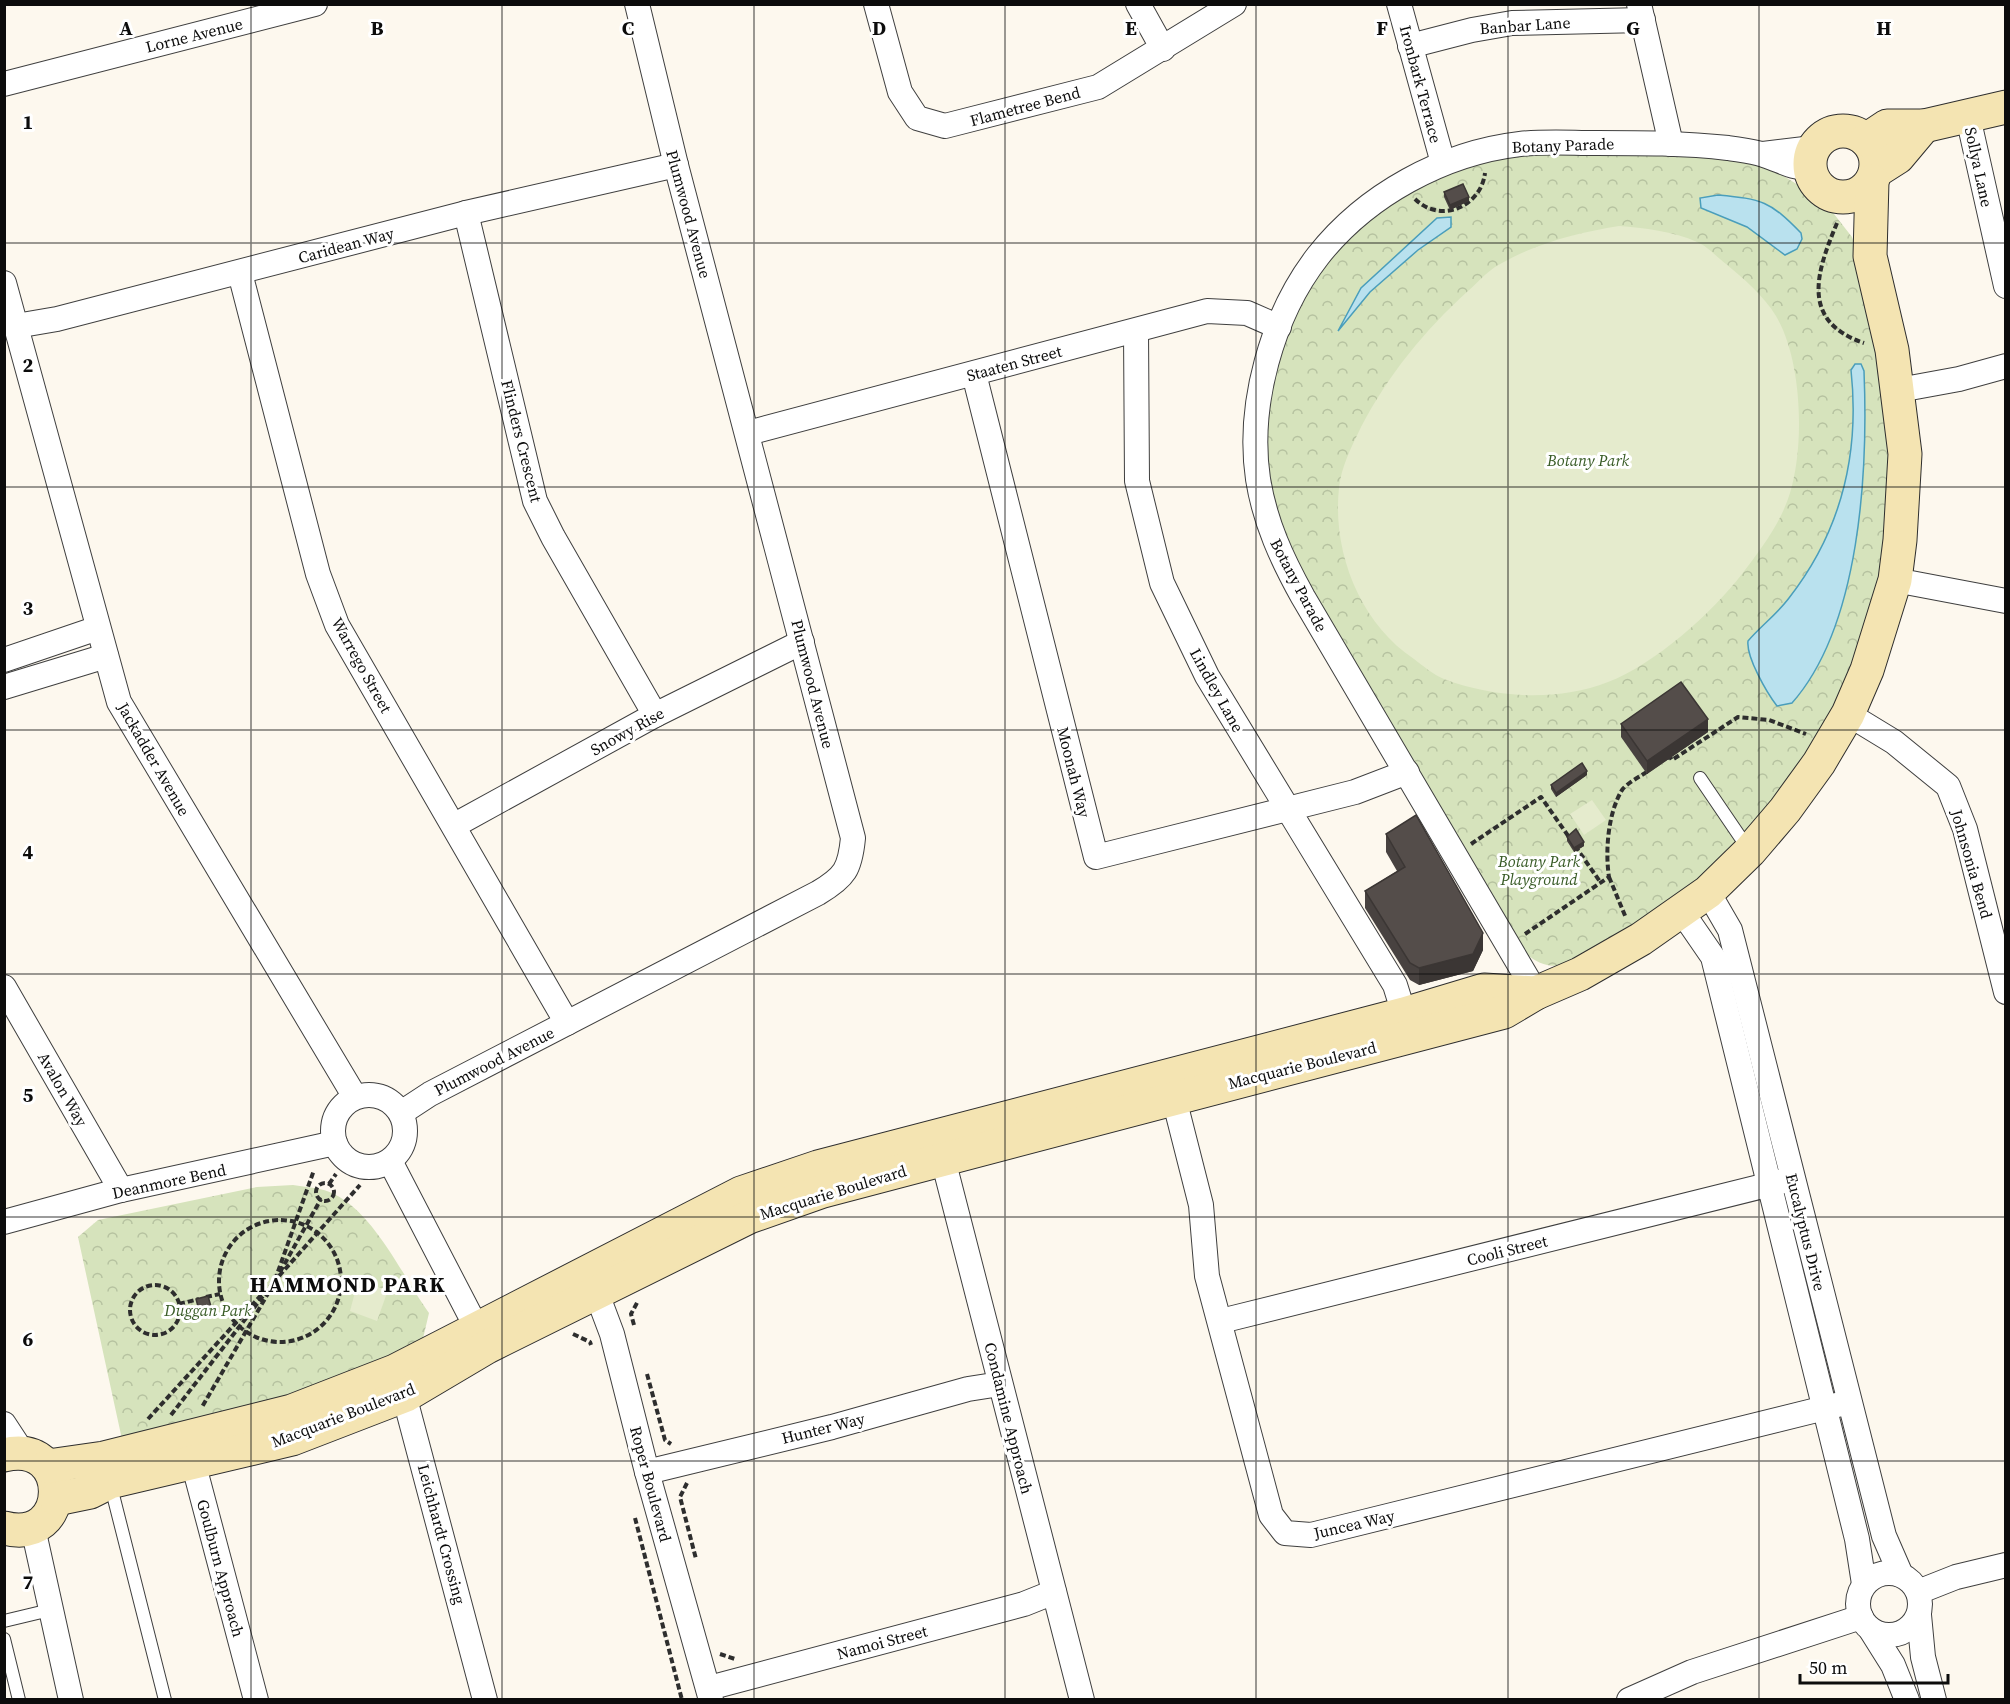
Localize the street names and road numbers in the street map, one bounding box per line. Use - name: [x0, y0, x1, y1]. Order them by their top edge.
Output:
- street label: Banbar Lane: [1479, 11, 1571, 39]
- street label: Lorne Avenue: [143, 12, 245, 58]
- street label: Ironbark Terrace: [1395, 23, 1447, 145]
- street label: Flametree Bend: [967, 81, 1083, 131]
- street label: Sollya Lane: [1960, 125, 1998, 209]
- street label: Botany Parade: [1511, 132, 1615, 158]
- street label: Plumwood Avenue: [661, 147, 717, 281]
- street label: Caridean Way: [296, 221, 397, 268]
- street label: Staaten Street: [964, 340, 1065, 386]
- street label: Flinders Crescent: [496, 377, 548, 505]
- street label: Botany Parade: [1265, 535, 1333, 635]
- street label: Warrego Street: [327, 613, 398, 717]
- street label: Plumwood Avenue: [786, 617, 840, 751]
- street label: Lindley Lane: [1185, 644, 1249, 736]
- street label: Jackadder Avenue: [112, 697, 195, 820]
- street label: Snowy Rise: [586, 702, 668, 760]
- street label: Moonah Way: [1052, 724, 1096, 820]
- street label: Johnsonia Bend: [1946, 806, 1998, 921]
- street label: Plumwood Avenue: [430, 1021, 558, 1101]
- street label: Macquarie Boulevard: [1226, 1036, 1378, 1094]
- street label: Avalon Way: [33, 1048, 94, 1131]
- street label: Deanmore Bend: [110, 1158, 228, 1204]
- street label: Macquarie Boulevard: [757, 1159, 909, 1225]
- street label: Eucalyptus Drive: [1781, 1171, 1831, 1293]
- street label: Cooli Street: [1464, 1229, 1550, 1271]
- street label: Condamine Approach: [979, 1340, 1039, 1497]
- street label: Macquarie Boulevard: [268, 1377, 418, 1453]
- street label: Hunter Way: [779, 1407, 868, 1449]
- street label: Roper Boulevard: [625, 1424, 677, 1544]
- street label: Leichhardt Crossing: [413, 1462, 471, 1606]
- street label: Goulburn Approach: [192, 1497, 250, 1640]
- street label: Juncea Way: [1311, 1504, 1397, 1544]
- street label: Namoi Street: [834, 1619, 930, 1665]

